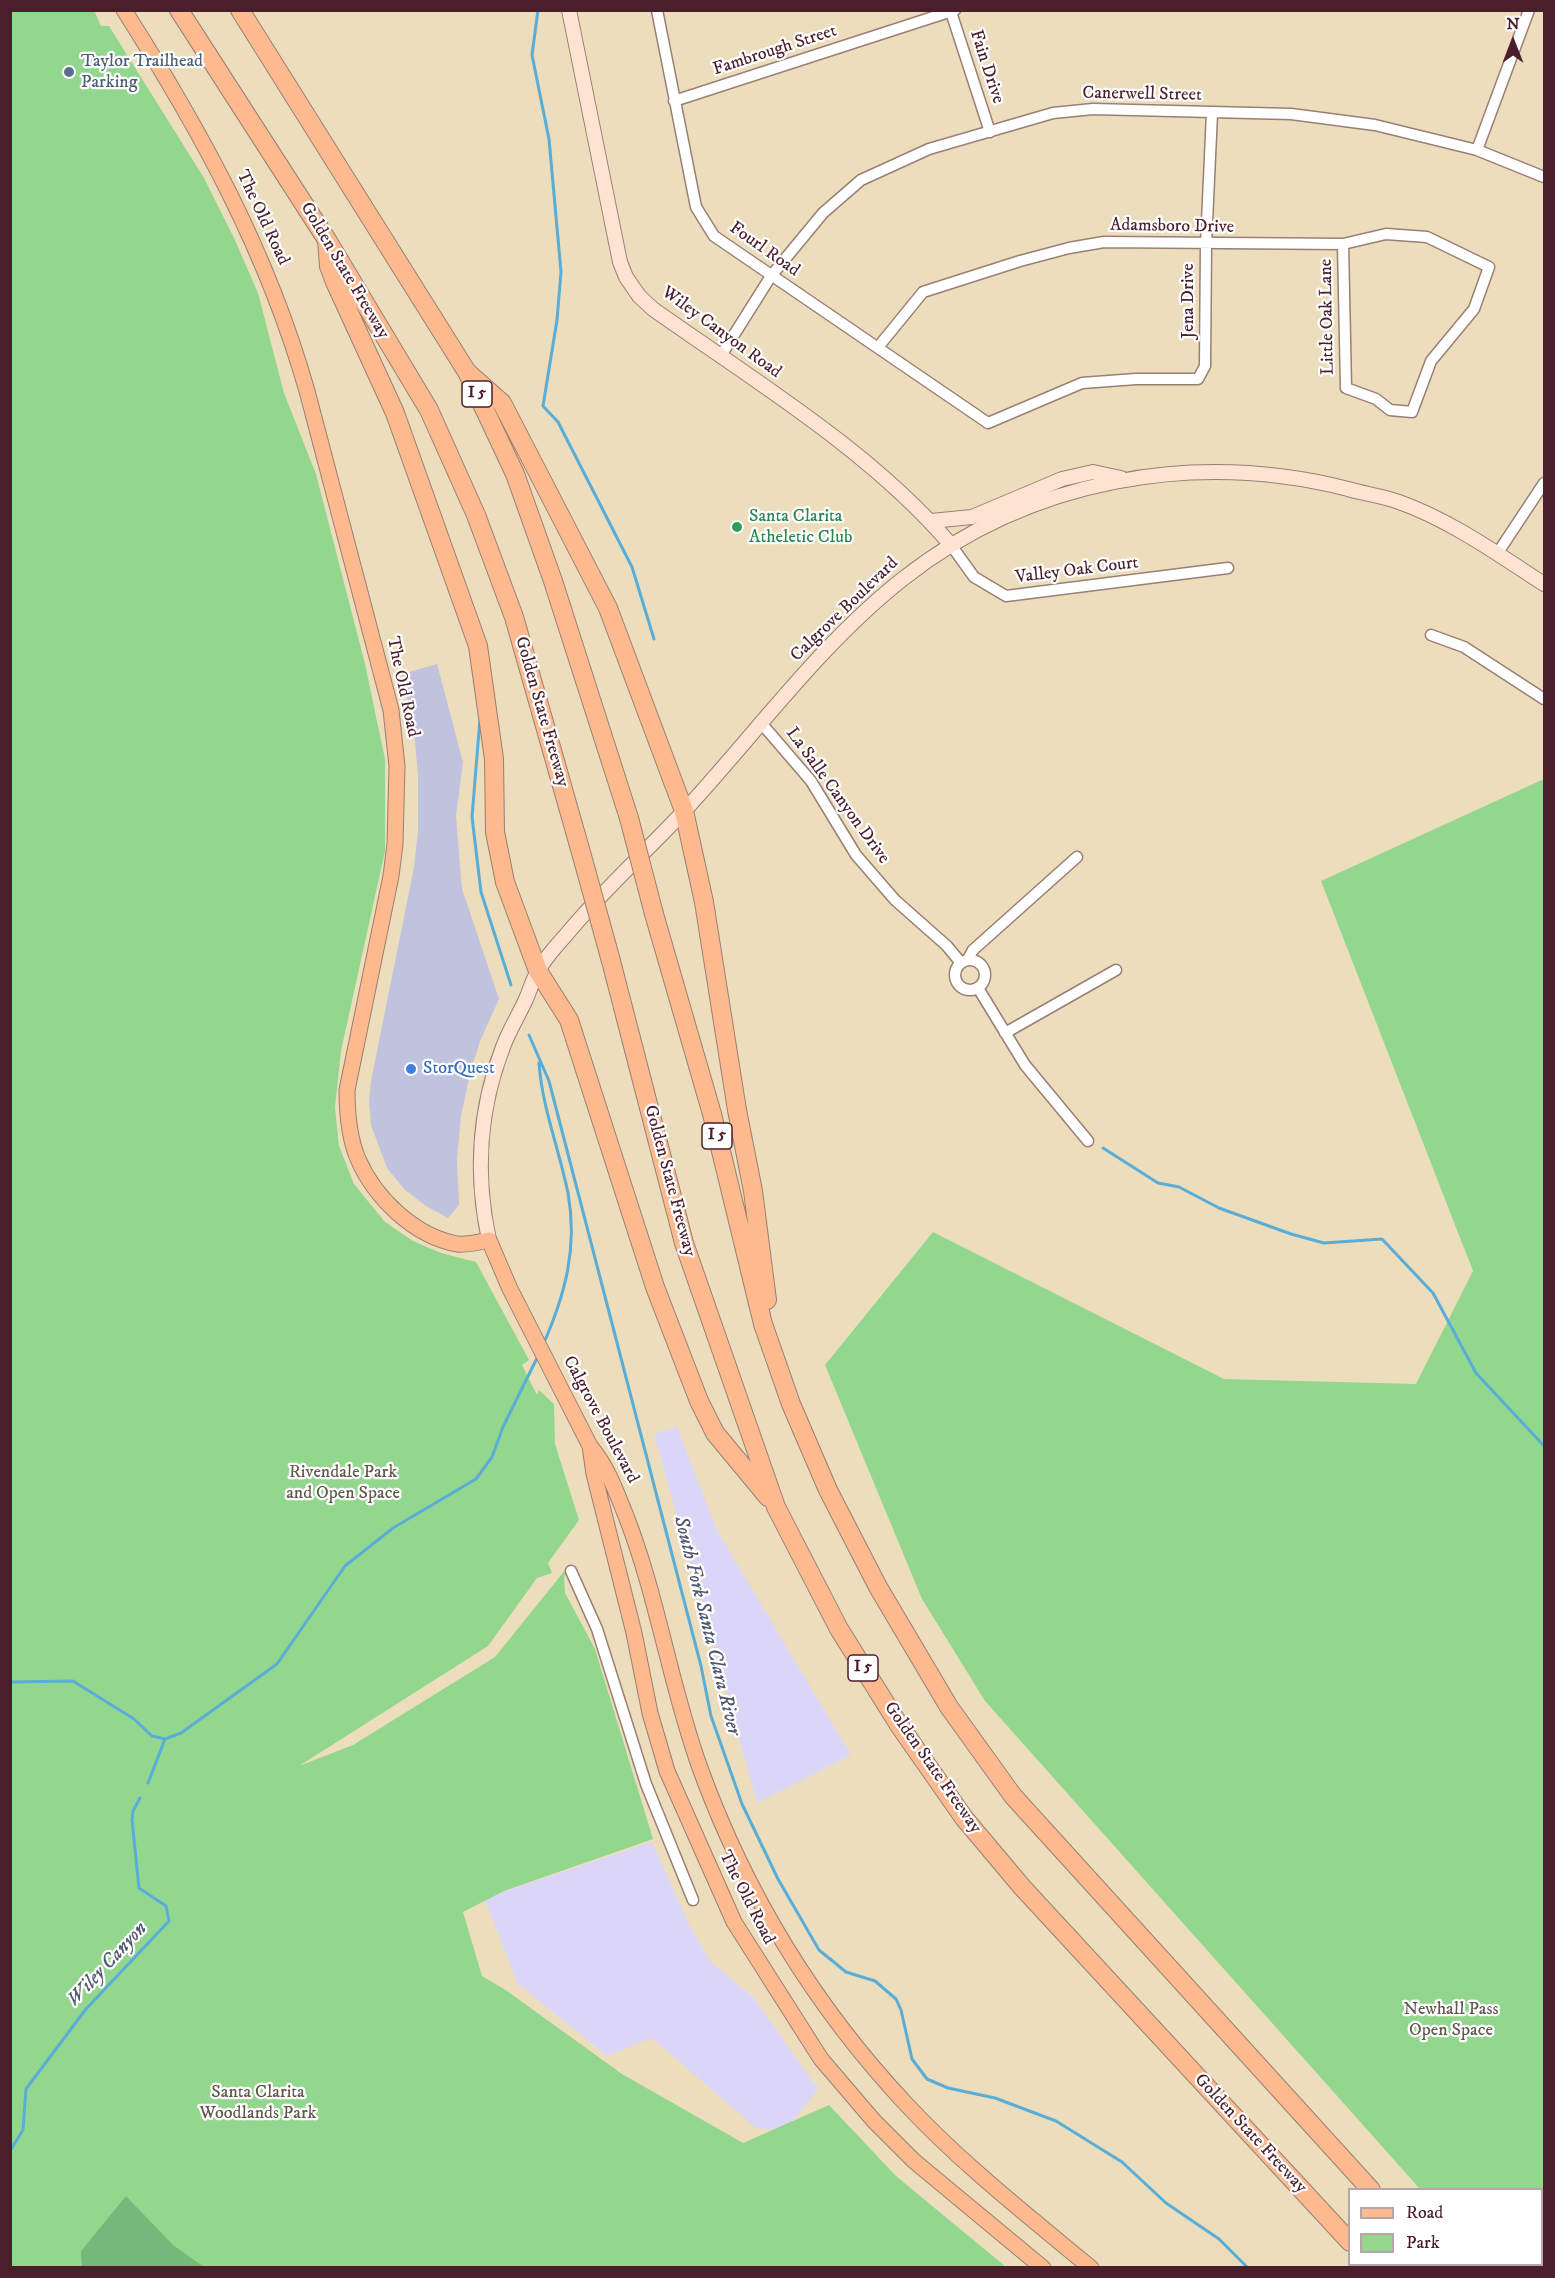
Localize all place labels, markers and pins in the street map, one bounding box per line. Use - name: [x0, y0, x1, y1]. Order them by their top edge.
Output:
- place label: Taylor Trailhead Parking: [81, 51, 203, 94]
- marker: Taylor Trailhead Parking: [62, 65, 76, 79]
- place label: Santa Clarita Atheletic Club: [749, 506, 852, 548]
- marker: Santa Clarita Atheletic Club: [730, 520, 744, 534]
- place label: StorQuest: [423, 1058, 495, 1080]
- marker: StorQuest: [404, 1062, 418, 1076]

